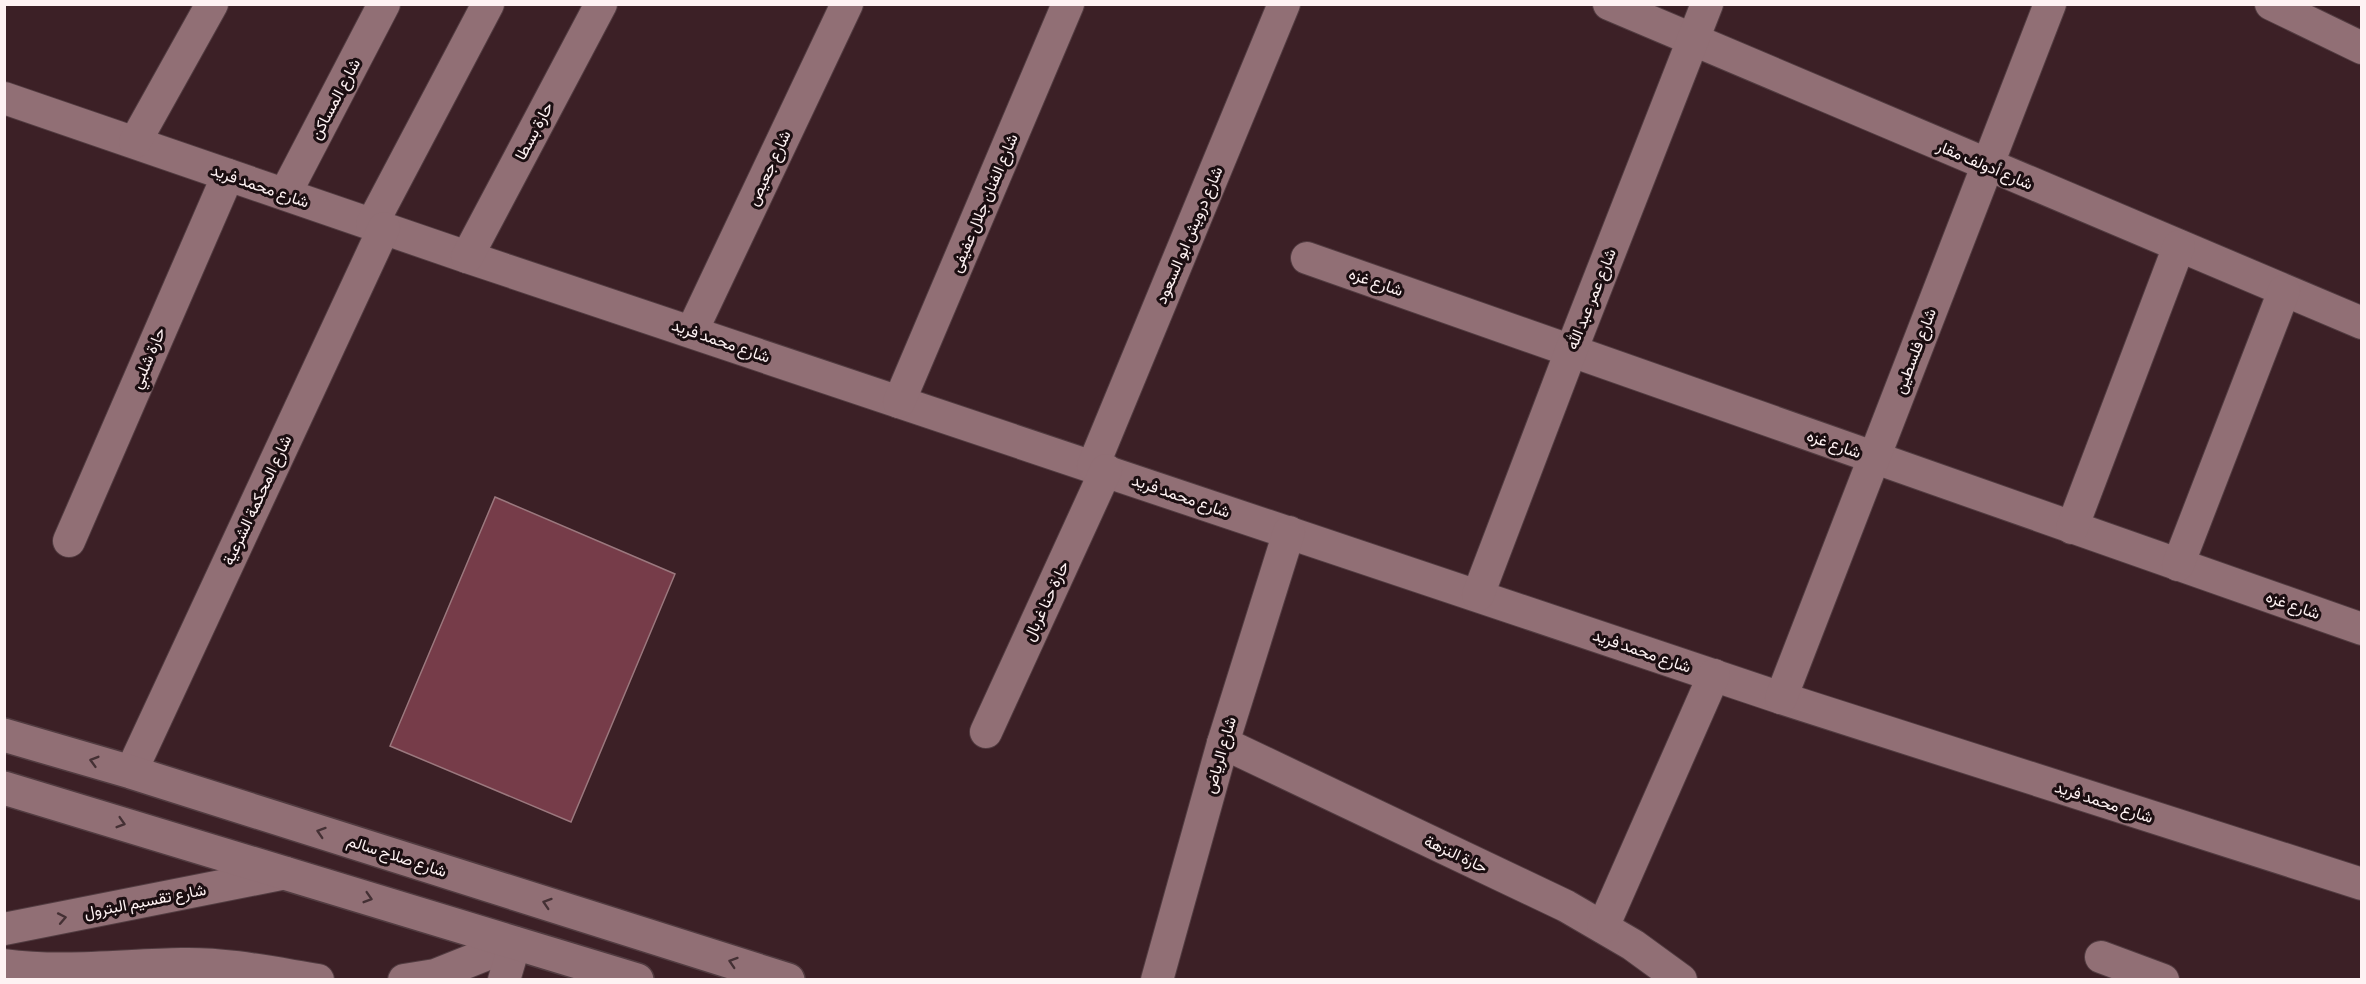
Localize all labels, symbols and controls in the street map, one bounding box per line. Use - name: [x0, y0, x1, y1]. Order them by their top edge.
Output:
- street label: شارع المساكن: [307, 56, 366, 144]
- street label: حارة بسطا: [512, 99, 558, 164]
- street label: شارع جعيص: [744, 128, 797, 210]
- street label: شارع الفنان جلال عفيفى: [947, 131, 1024, 276]
- street label: شارع أدولف مقار: [1933, 137, 2035, 196]
- street label: شارع محمد فريد: [208, 161, 311, 214]
- street label: شارع درويش ابو السعود: [1152, 164, 1228, 307]
- street label: شارع عمر عبد الله: [1562, 246, 1622, 353]
- street label: شارع غزه: [1346, 265, 1405, 302]
- street label: شارع فلسطين: [1891, 306, 1942, 397]
- street label: شارع محمد فريد: [669, 316, 772, 369]
- street label: حارة شلبي: [128, 325, 173, 393]
- street label: شارع غزه: [1804, 427, 1863, 464]
- street label: شارع المحكمة الشرعية: [219, 432, 297, 569]
- street label: شارع محمد فريد: [1129, 471, 1232, 524]
- street label: حارة حنا غربال: [1020, 558, 1074, 644]
- street label: شارع غزه: [2263, 588, 2322, 625]
- street label: شارع محمد فريد: [1590, 626, 1693, 679]
- street label: شارع الرياض: [1201, 715, 1242, 796]
- one-way arrow: [89, 756, 100, 768]
- street label: شارع محمد فريد: [2052, 778, 2155, 829]
- one-way arrow: [115, 816, 126, 828]
- one-way arrow: [316, 827, 327, 839]
- street label: شارع صلاح سالم: [344, 832, 449, 883]
- street label: حارة النزهة: [1421, 832, 1490, 878]
- street label: شارع تقسيم البترول: [83, 881, 208, 924]
- one-way arrow: [362, 891, 373, 903]
- one-way arrow: [542, 898, 553, 910]
- one-way arrow: [57, 912, 67, 925]
- one-way arrow: [728, 957, 739, 969]

